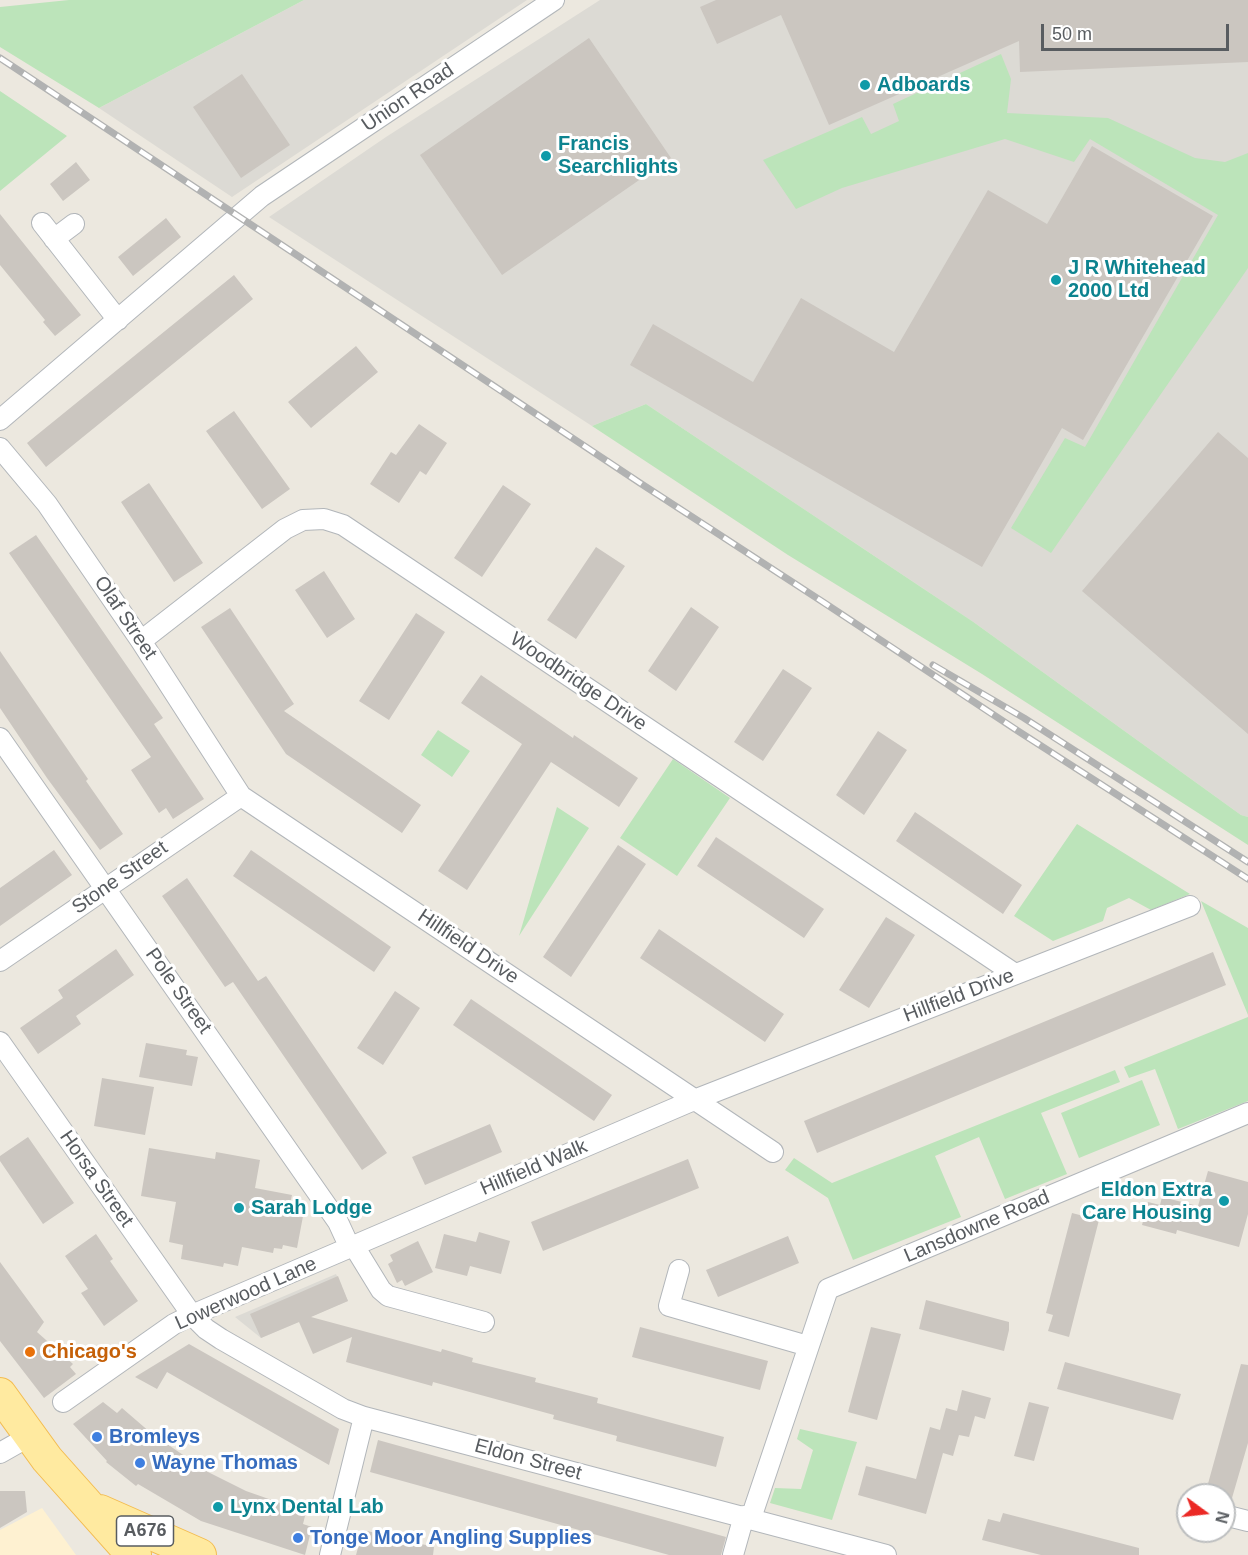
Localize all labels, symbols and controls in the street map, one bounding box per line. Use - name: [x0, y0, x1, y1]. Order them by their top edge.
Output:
- scale bar: [1044, 12, 1232, 50]
- text: 50 m: [1052, 24, 1092, 44]
- street label: Union Road: [358, 59, 458, 137]
- place label: Adboards: [877, 73, 970, 97]
- marker: Adboards: [858, 78, 872, 92]
- place label: Francis Searchlights: [558, 132, 678, 179]
- marker: Francis Searchlights: [539, 149, 553, 163]
- place label: J R Whitehead 2000 Ltd: [1068, 256, 1206, 303]
- marker: J R Whitehead 2000 Ltd: [1049, 273, 1063, 287]
- street label: Olaf Street: [88, 572, 162, 664]
- street label: Woodbridge Drive: [505, 627, 651, 737]
- street label: Stone Street: [68, 836, 172, 920]
- street label: Hillfield Drive: [413, 904, 523, 990]
- street label: Pole Street: [140, 944, 216, 1038]
- street label: Hillfield Drive: [900, 964, 1018, 1028]
- street label: Horsa Street: [54, 1126, 138, 1232]
- street label: Hillfield Walk: [477, 1135, 591, 1201]
- place label: Eldon Extra Care Housing: [1082, 1178, 1212, 1225]
- street label: Lansdowne Road: [901, 1186, 1053, 1268]
- marker: Eldon Extra Care Housing: [1217, 1194, 1231, 1208]
- place label: Sarah Lodge: [251, 1196, 372, 1220]
- marker: Sarah Lodge: [232, 1201, 246, 1215]
- street label: Lowerwood Lane: [172, 1252, 320, 1336]
- place label: Chicago's: [42, 1340, 137, 1364]
- marker: Chicago's: [23, 1345, 37, 1359]
- place label: Bromleys: [109, 1425, 200, 1449]
- marker: Bromleys: [90, 1430, 104, 1444]
- street label: Eldon Street: [472, 1434, 584, 1486]
- place label: Wayne Thomas: [152, 1451, 298, 1475]
- marker: Wayne Thomas: [133, 1456, 147, 1470]
- north arrow: [1176, 1483, 1236, 1543]
- place label: Lynx Dental Lab: [230, 1495, 384, 1519]
- marker: Lynx Dental Lab: [211, 1500, 225, 1514]
- text: N: [1212, 1509, 1232, 1525]
- road number: A676: [116, 1516, 174, 1546]
- place label: Tonge Moor Angling Supplies: [310, 1526, 592, 1550]
- marker: Tonge Moor Angling Supplies: [291, 1531, 305, 1545]

